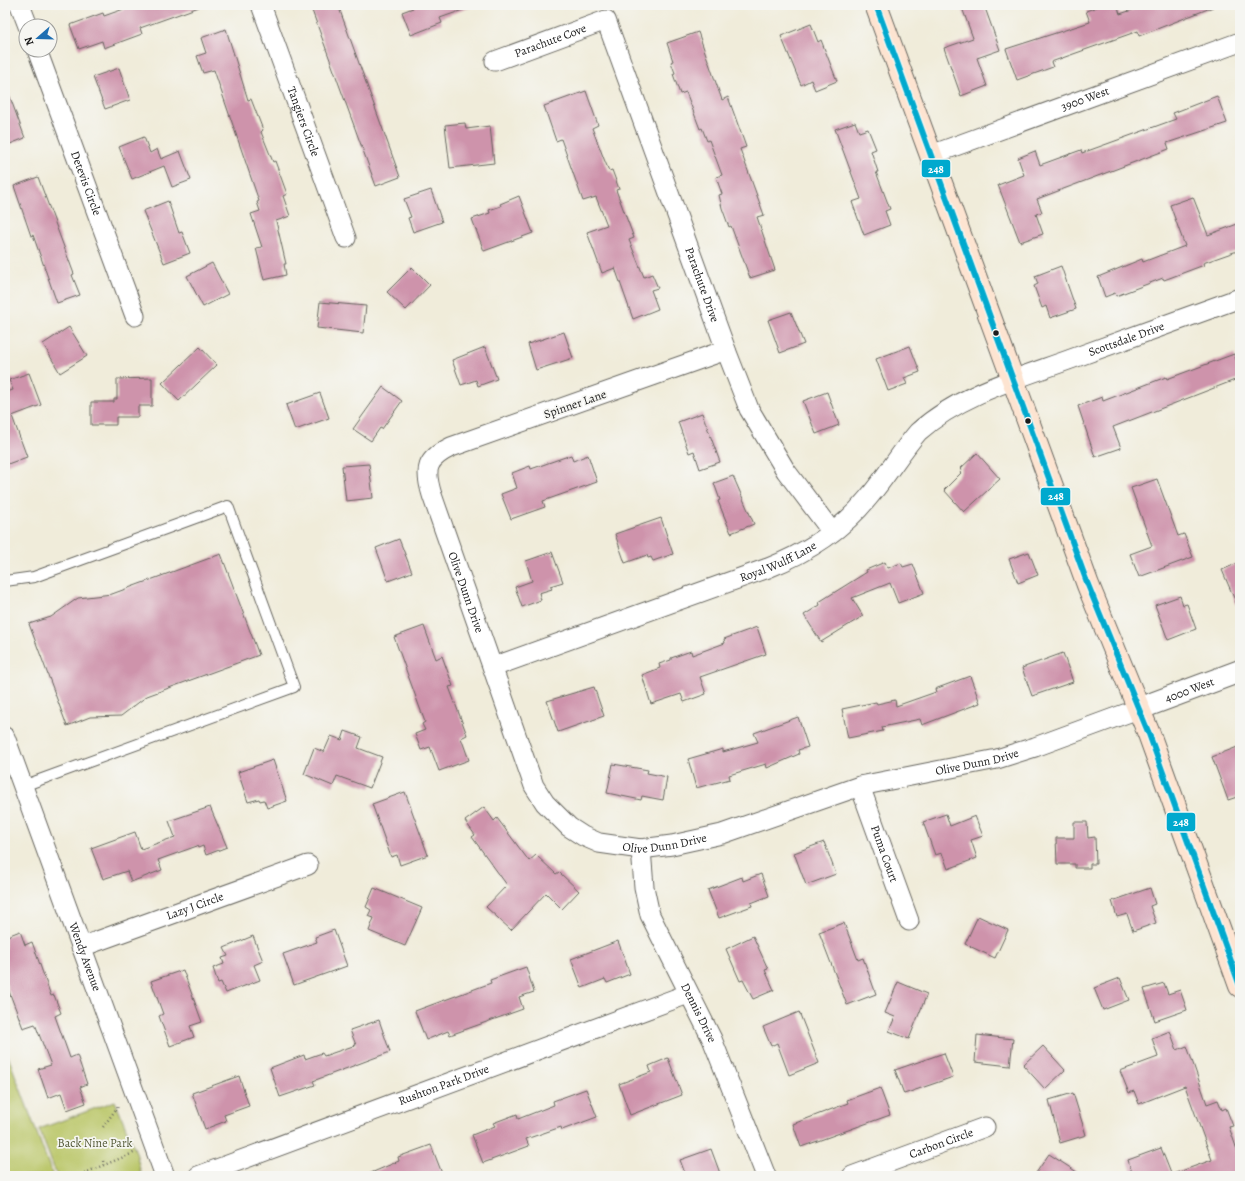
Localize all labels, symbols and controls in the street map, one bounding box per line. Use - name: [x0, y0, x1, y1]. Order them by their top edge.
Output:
- north arrow: [18, 18, 58, 58]
- street label: Parachute Cove: [512, 20, 588, 61]
- text: N: [21, 35, 37, 48]
- street label: 3900 West: [1059, 83, 1111, 115]
- street label: Tangiers Circle: [283, 84, 324, 159]
- street label: Detevis Circle: [67, 149, 105, 218]
- line badge: 248: [921, 159, 951, 178]
- text: 248: [928, 162, 944, 177]
- street label: Parachute Drive: [681, 245, 723, 324]
- street label: Scottsdale Drive: [1086, 318, 1167, 360]
- unlabelled marker: [991, 328, 1001, 338]
- street label: Spinner Lane: [542, 386, 608, 422]
- unlabelled marker: [1023, 416, 1033, 426]
- line badge: 248: [1040, 487, 1071, 506]
- text: 248: [1048, 489, 1064, 504]
- street label: Royal Wulff Lane: [737, 537, 819, 586]
- street label: Olive Dunn Drive: [444, 549, 488, 635]
- street label: 4000 West: [1163, 673, 1217, 706]
- street label: Olive Dunn Drive: [934, 745, 1021, 779]
- line badge: 248: [1166, 812, 1196, 832]
- text: 248: [1173, 815, 1189, 830]
- street label: Puma Court: [867, 823, 902, 884]
- street label: Olive Dunn Drive: [621, 830, 708, 857]
- street label: Lazy J Circle: [164, 888, 226, 924]
- street label: Wendy Avenue: [65, 919, 105, 994]
- street label: Dennis Drive: [677, 980, 721, 1045]
- street label: Rushton Park Drive: [396, 1061, 491, 1109]
- street label: Carbon Circle: [907, 1124, 976, 1162]
- park label: Back Nine Park: [58, 1135, 132, 1151]

